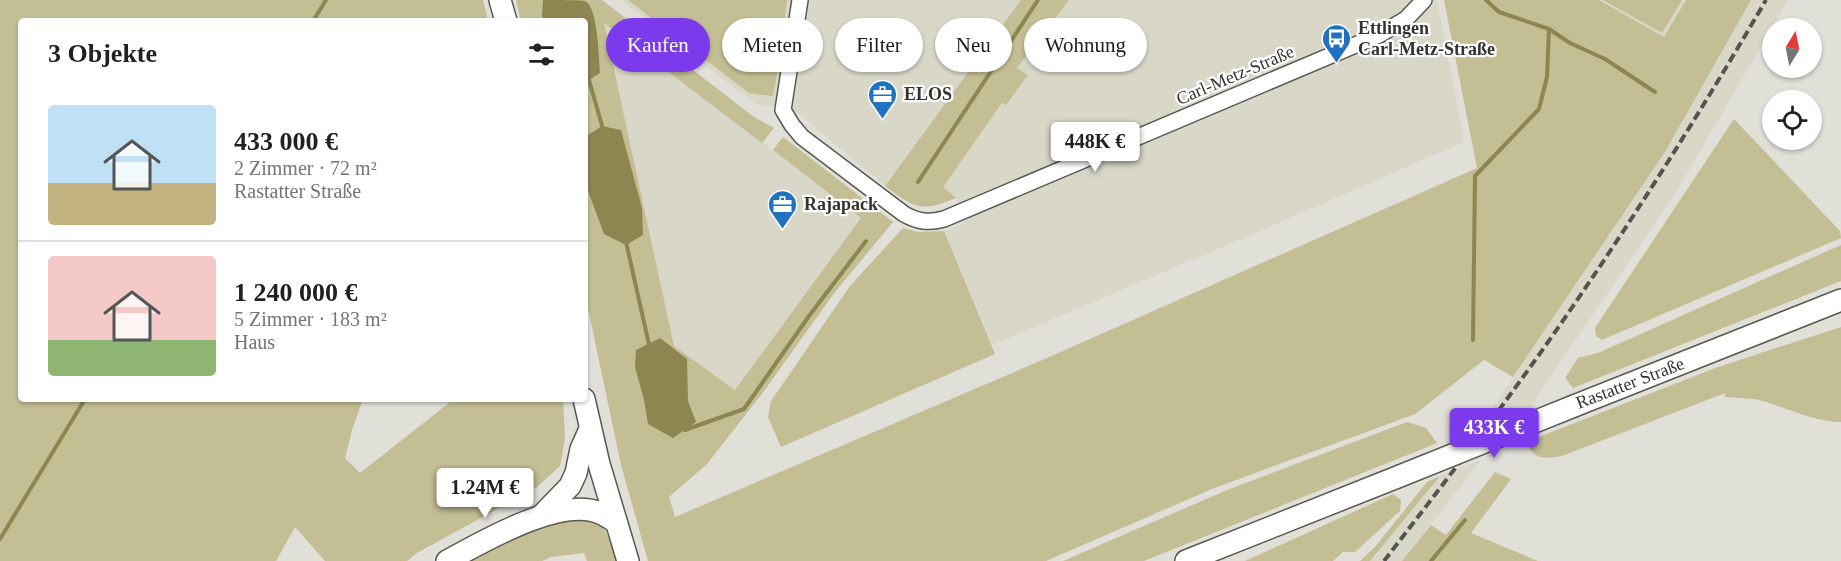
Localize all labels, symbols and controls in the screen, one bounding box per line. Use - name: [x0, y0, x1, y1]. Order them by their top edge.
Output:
- chip: Kaufen: [606, 18, 710, 72]
- chip: Mieten: [722, 18, 823, 72]
- chip: Filter: [835, 18, 923, 72]
- chip: Neu: [935, 18, 1012, 72]
- chip: Wohnung: [1024, 18, 1147, 72]
- place label: Ettlingen Carl-Metz-Straße: [1358, 18, 1495, 59]
- north arrow: [1762, 18, 1822, 78]
- map controls: [1762, 18, 1822, 150]
- bus stop icon: Ettlingen Carl-Metz-Straße: [1321, 22, 1353, 64]
- icon: filters: [525, 38, 558, 71]
- text: 3 Objekte: [48, 39, 157, 68]
- street label: Carl-Metz-Straße: [1173, 41, 1297, 109]
- office icon: ELOS: [867, 78, 899, 120]
- place label: ELOS: [904, 84, 952, 104]
- button: locate: [1762, 90, 1822, 150]
- pin: 448K €: [1046, 122, 1144, 173]
- text: 433 000 €: [234, 127, 338, 156]
- icon: home: [96, 129, 168, 201]
- text: 448K €: [1065, 130, 1125, 152]
- text: 2 Zimmer · 72 m²: [234, 157, 377, 179]
- text: Rastatter Straße: [234, 180, 361, 202]
- office icon: Rajapack: [767, 188, 799, 230]
- place label: Rajapack: [804, 194, 878, 214]
- text: 1 240 000 €: [234, 278, 358, 307]
- icon: home: [96, 280, 168, 352]
- text: 5 Zimmer · 183 m²: [234, 308, 387, 330]
- text: Haus: [234, 331, 275, 353]
- street label: Rastatter Straße: [1573, 353, 1687, 413]
- pin: 433K €: [1445, 408, 1543, 459]
- text: 433K €: [1464, 416, 1524, 438]
- pin: 1.24M €: [430, 468, 540, 519]
- text: 1.24M €: [451, 476, 519, 498]

